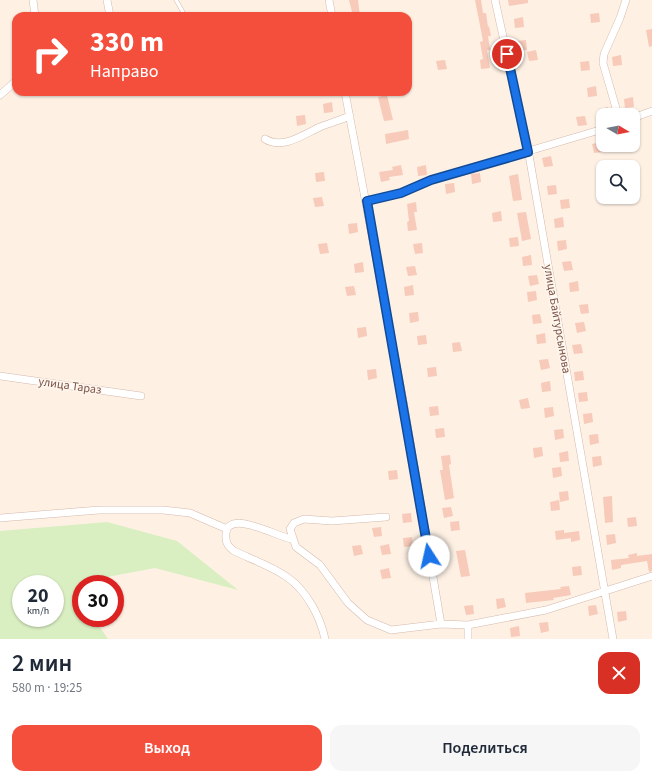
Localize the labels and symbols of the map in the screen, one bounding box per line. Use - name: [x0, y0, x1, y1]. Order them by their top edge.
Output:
- pin: [490, 37, 524, 71]
- north arrow: [596, 108, 640, 152]
- street label: улица Байтурсынова: [539, 263, 575, 375]
- street label: улица Тараз: [37, 373, 103, 399]
- position arrow: [408, 535, 450, 577]
- speed limit sign: 30: [72, 575, 124, 627]

